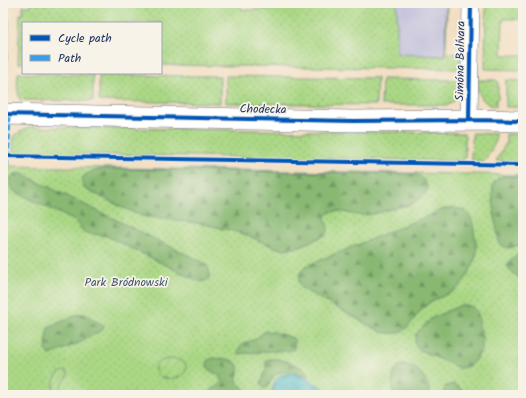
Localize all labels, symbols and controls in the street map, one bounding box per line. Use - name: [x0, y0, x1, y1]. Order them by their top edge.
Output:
- street label: Simóna Bolívara: [450, 20, 471, 101]
- legend: [22, 22, 162, 74]
- text: Cycle path: [58, 29, 112, 48]
- text: Path: [58, 49, 81, 68]
- street label: Chodecka: [239, 100, 287, 119]
- park label: Park Bródnowski: [84, 273, 169, 292]

